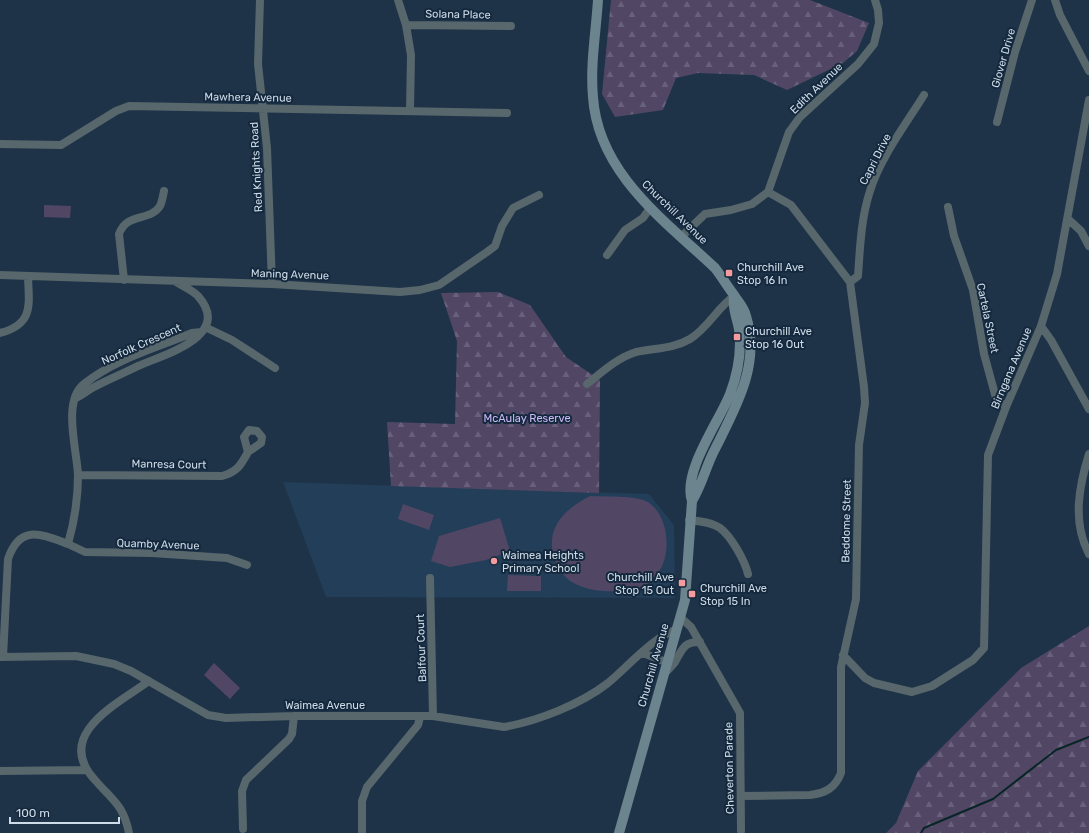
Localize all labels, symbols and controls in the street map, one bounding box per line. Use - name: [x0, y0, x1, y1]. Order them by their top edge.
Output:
- street label: Solana Place: [425, 7, 491, 22]
- street label: Glover Drive: [989, 27, 1018, 89]
- street label: Edith Avenue: [787, 60, 845, 117]
- street label: Mawhera Avenue: [204, 90, 292, 105]
- street label: Red Knights Road: [248, 122, 265, 212]
- street label: Capri Drive: [857, 131, 894, 187]
- street label: Churchill Avenue: [639, 178, 710, 247]
- place label: Churchill Ave Stop 16 In: [737, 261, 804, 287]
- street label: Maning Avenue: [251, 267, 329, 282]
- marker: Churchill Ave Stop 16 In: [724, 268, 734, 278]
- street label: Cartela Street: [974, 282, 1001, 355]
- street label: Norfolk Crescent: [99, 321, 184, 368]
- place label: Churchill Ave Stop 16 Out: [745, 325, 812, 351]
- street label: Birngana Avenue: [988, 326, 1034, 411]
- marker: Churchill Ave Stop 16 Out: [732, 332, 742, 342]
- park label: McAulay Reserve: [483, 412, 571, 425]
- street label: Manresa Court: [131, 457, 207, 472]
- street label: Beddome Street: [839, 479, 854, 563]
- street label: Quamby Avenue: [116, 537, 200, 552]
- place label: Waimea Heights Primary School: [502, 549, 584, 575]
- marker: Waimea Heights Primary School: [489, 556, 499, 566]
- place label: Churchill Ave Stop 15 Out: [607, 571, 675, 597]
- marker: Churchill Ave Stop 15 Out: [677, 578, 687, 588]
- place label: Churchill Ave Stop 15 In: [700, 582, 767, 608]
- marker: Churchill Ave Stop 15 In: [687, 589, 697, 599]
- street label: Balfour Court: [414, 613, 429, 682]
- street label: Churchill Avenue: [635, 622, 672, 708]
- street label: Waimea Avenue: [285, 699, 365, 712]
- street label: Cheverton Parade: [722, 722, 737, 814]
- scale bar: [10, 799, 119, 825]
- text: 100 m: [16, 806, 50, 820]

